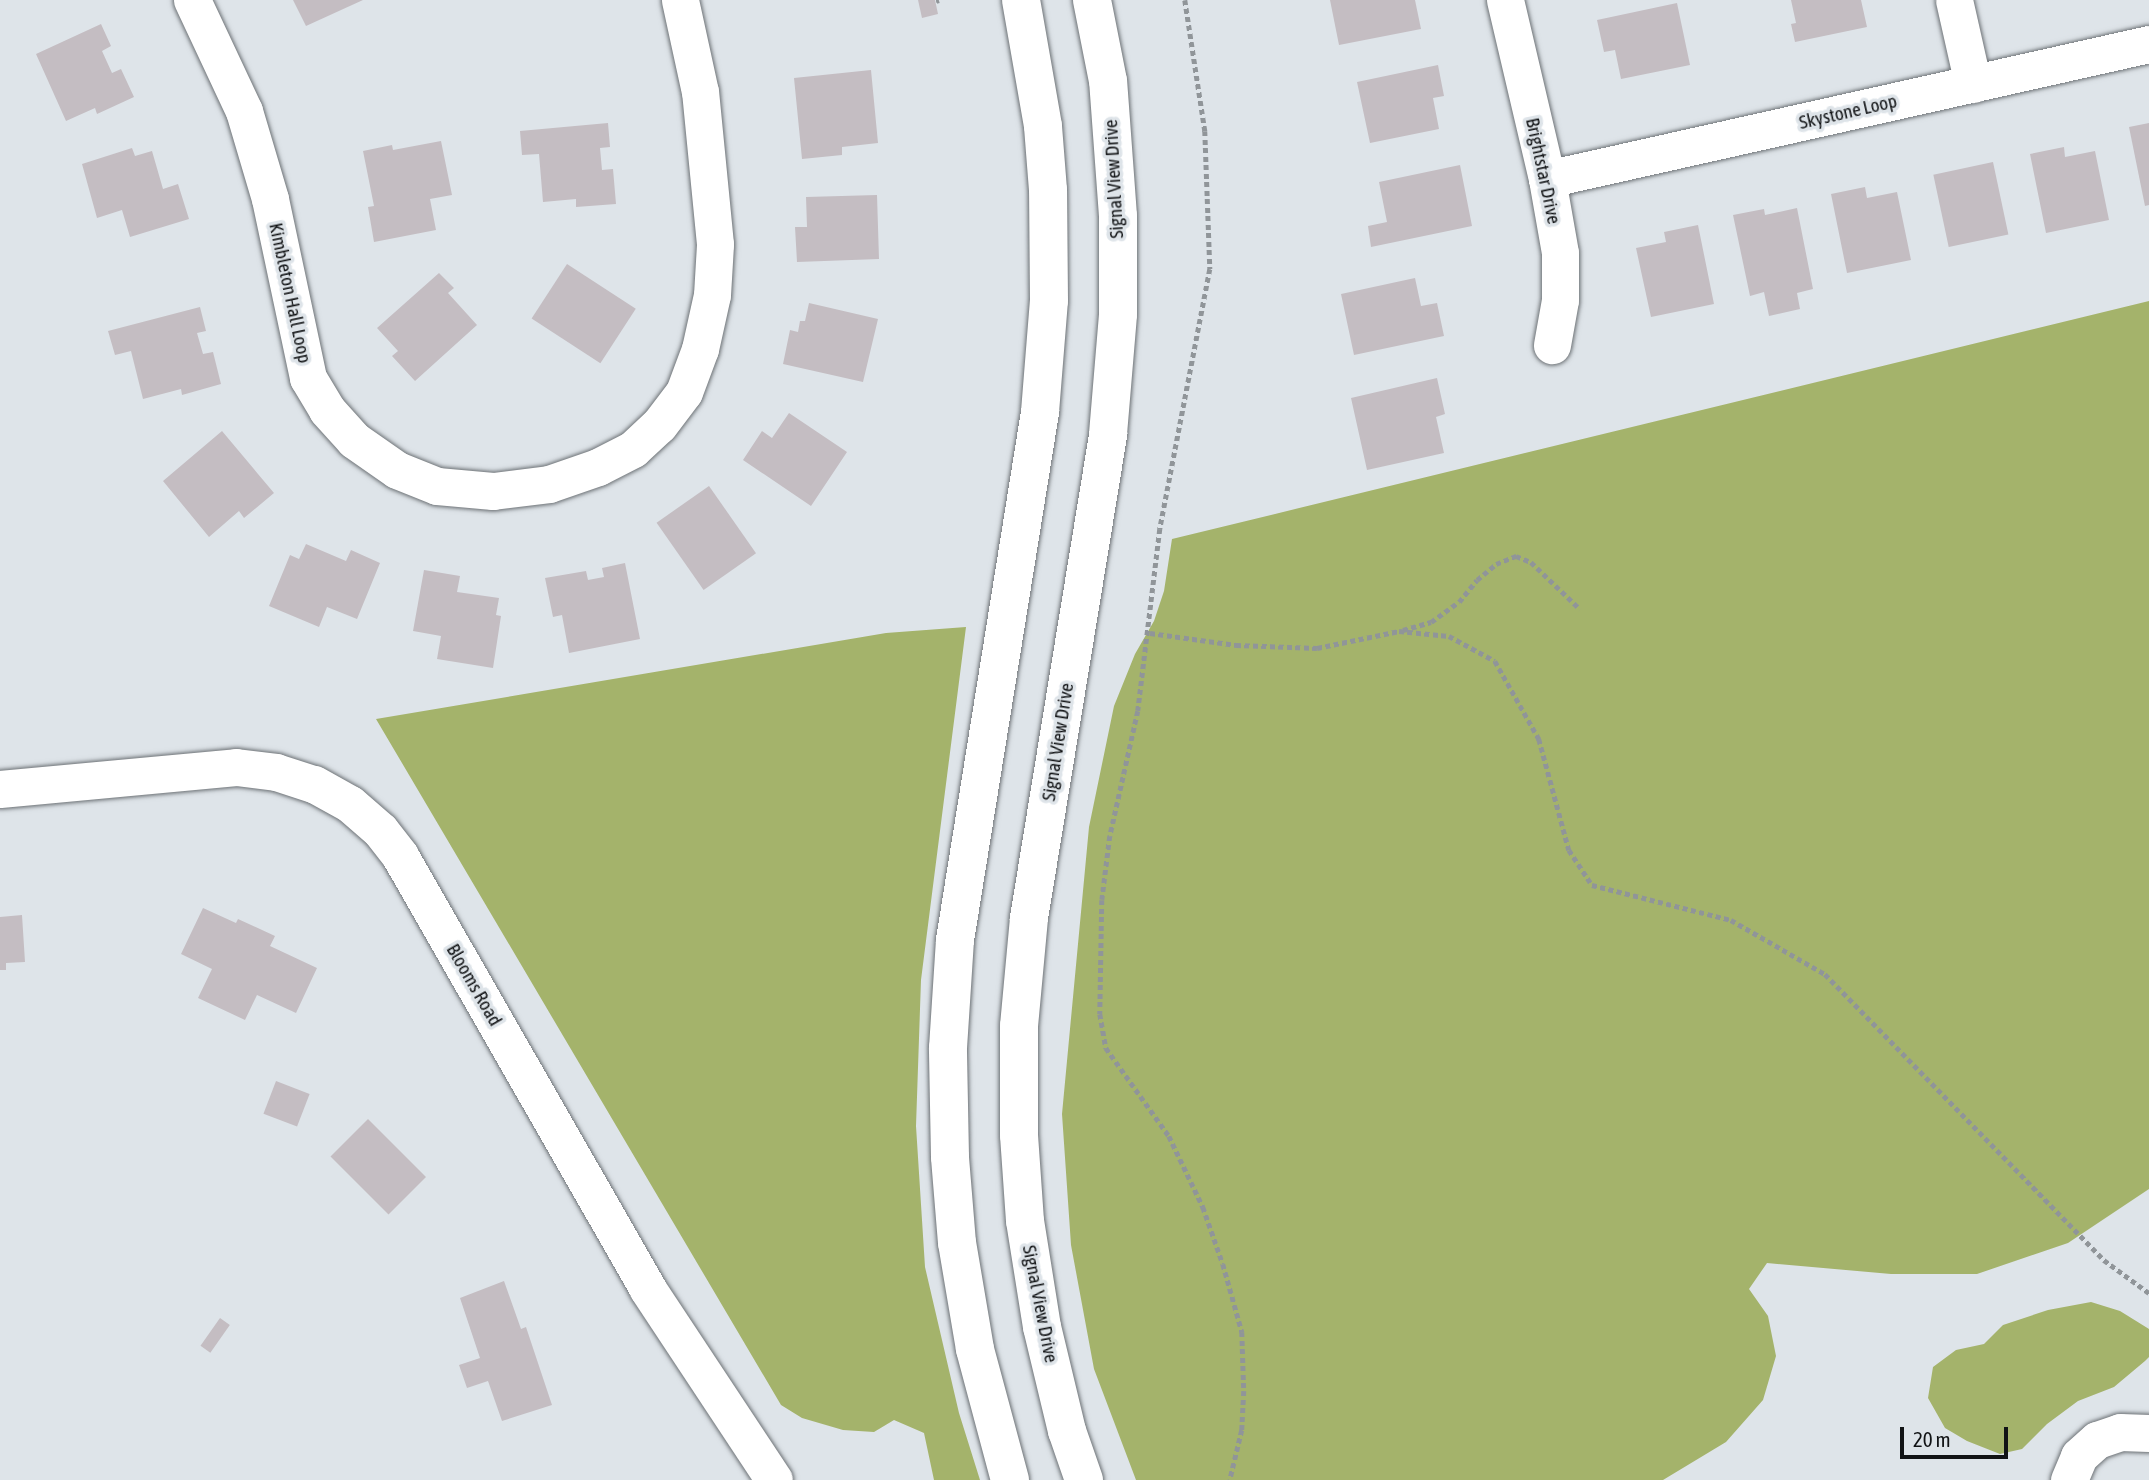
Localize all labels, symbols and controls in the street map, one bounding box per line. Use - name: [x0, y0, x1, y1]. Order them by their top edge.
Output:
- street label: Skystone Loop: [1797, 90, 1899, 134]
- street label: Brightstar Drive: [1521, 116, 1565, 226]
- street label: Signal View Drive: [1099, 119, 1129, 239]
- street label: Kimbleton Hall Loop: [264, 221, 316, 365]
- street label: Signal View Drive: [1037, 681, 1079, 803]
- street label: Blooms Road: [441, 940, 507, 1030]
- street label: Signal View Drive: [1017, 1243, 1063, 1365]
- scale bar: [1904, 1414, 2012, 1458]
- text: 20 m: [1913, 1427, 1951, 1451]

